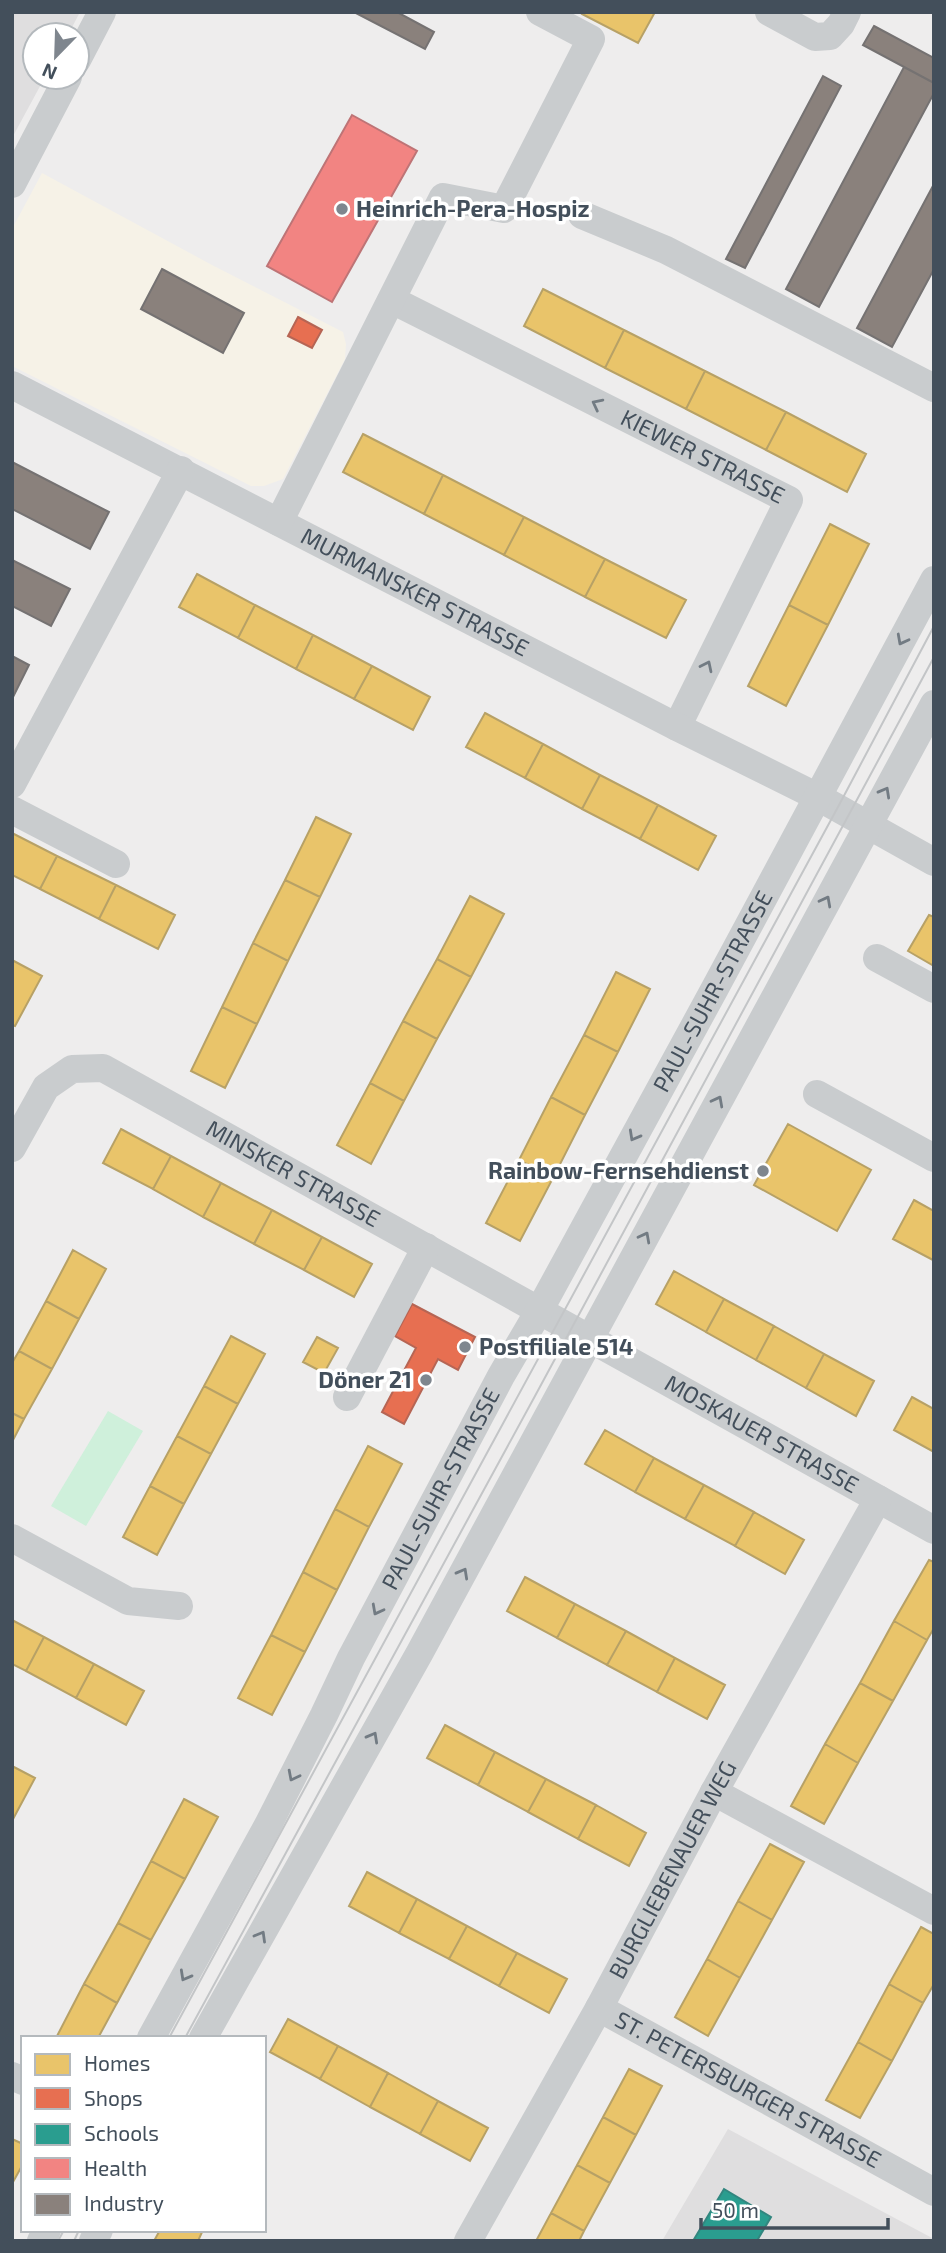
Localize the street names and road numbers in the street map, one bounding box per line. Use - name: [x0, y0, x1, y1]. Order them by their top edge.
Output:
- street label: KIEWER STRASSE: [617, 403, 790, 509]
- street label: MURMANSKER STRASSE: [297, 521, 534, 661]
- street label: PAUL-SUHR-STRASSE: [646, 886, 778, 1096]
- street label: MINSKER STRASSE: [202, 1113, 385, 1232]
- street label: MOSKAUER STRASSE: [660, 1368, 864, 1498]
- street label: PAUL-SUHR-STRASSE: [375, 1383, 505, 1594]
- street label: BURGLIEBENAUER WEG: [602, 1755, 742, 1983]
- street label: ST. PETERSBURGER STRASSE: [611, 2005, 886, 2173]

